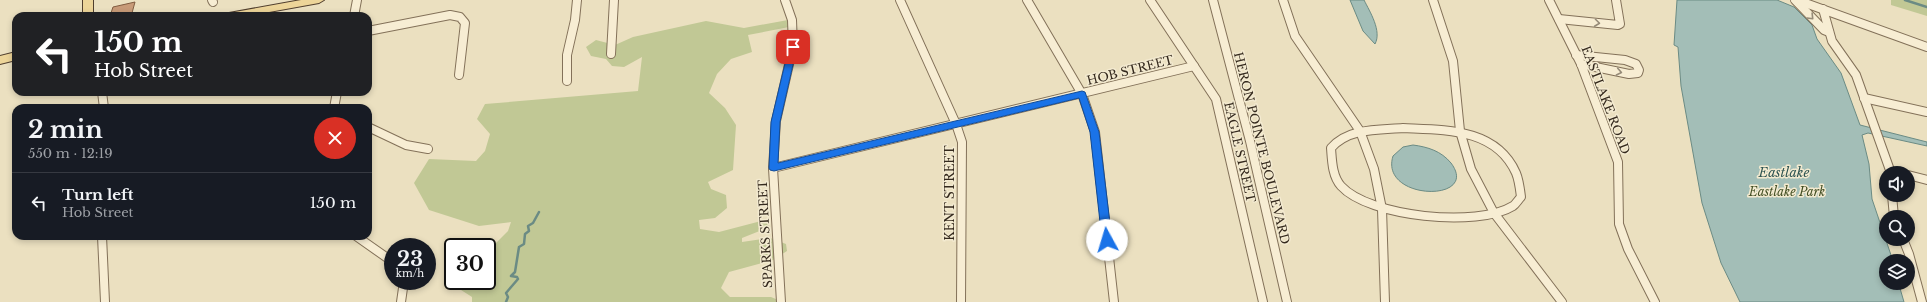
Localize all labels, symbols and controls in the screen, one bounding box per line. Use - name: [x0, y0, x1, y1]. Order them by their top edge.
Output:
- one-way arrow: [1806, 12, 1814, 20]
- one-way arrow: [1594, 18, 1600, 27]
- text: 150 m: [94, 25, 182, 60]
- icon: left: [28, 28, 80, 80]
- pin: [776, 30, 810, 64]
- icon: arrive: [782, 36, 804, 58]
- street label: EASTLAKE ROAD: [1578, 44, 1634, 156]
- street label: HERON POINTE BOULEVARD: [1231, 50, 1293, 246]
- street label: HOB STREET: [1085, 52, 1175, 88]
- text: Hob Street: [94, 60, 193, 82]
- one-way arrow: [1616, 67, 1622, 75]
- street label: EAGLE STREET: [1221, 100, 1259, 204]
- text: 2 min: [28, 115, 103, 144]
- button: close: [314, 117, 356, 159]
- text: 550 m · 12:19: [28, 145, 113, 162]
- street label: KENT STREET: [942, 145, 957, 241]
- water label: Eastlake: [1758, 164, 1809, 181]
- map controls: [1879, 166, 1915, 290]
- button: sound: [1879, 166, 1915, 202]
- street label: SPARKS STREET: [755, 179, 775, 288]
- park label: Eastlake Park: [1748, 184, 1825, 199]
- text: Turn left: [62, 185, 133, 204]
- icon: left: [28, 192, 50, 214]
- text: 150 m: [310, 193, 356, 212]
- text: Hob Street: [62, 204, 134, 221]
- button: search: [1879, 210, 1915, 246]
- position arrow: [1086, 219, 1128, 261]
- speed limit sign: 30: [444, 238, 496, 290]
- text: 23: [397, 247, 423, 271]
- button: layers: [1879, 254, 1915, 290]
- text: km/h: [396, 267, 424, 280]

